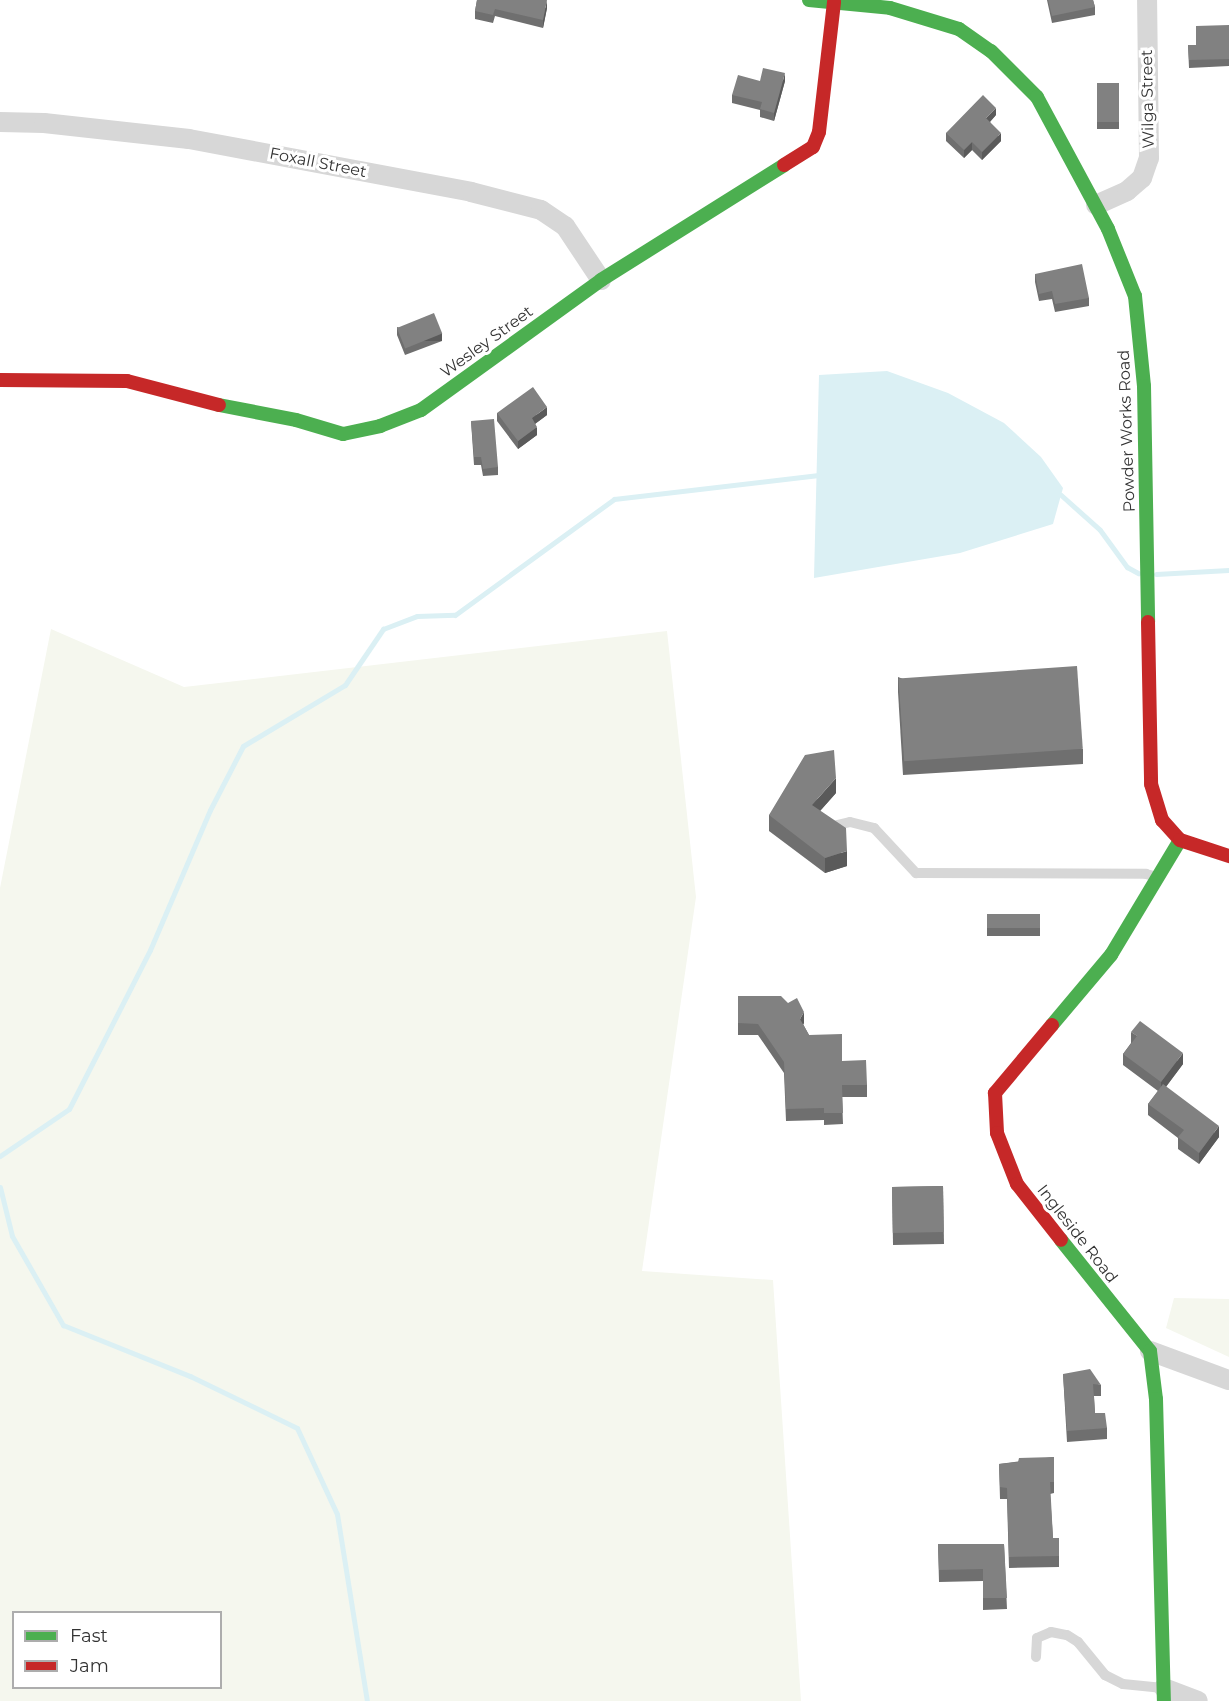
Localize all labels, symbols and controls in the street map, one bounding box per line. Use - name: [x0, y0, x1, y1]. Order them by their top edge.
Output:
- street label: Wilga Street: [1138, 49, 1158, 149]
- street label: Foxall Street: [268, 144, 368, 182]
- street label: Wesley Street: [437, 302, 537, 382]
- street label: Powder Works Road: [1115, 350, 1139, 512]
- street label: Ingleside Road: [1033, 1181, 1121, 1287]
- legend: [12, 1611, 222, 1689]
- text: Fast: [70, 1625, 108, 1647]
- text: Jam: [70, 1655, 109, 1677]

